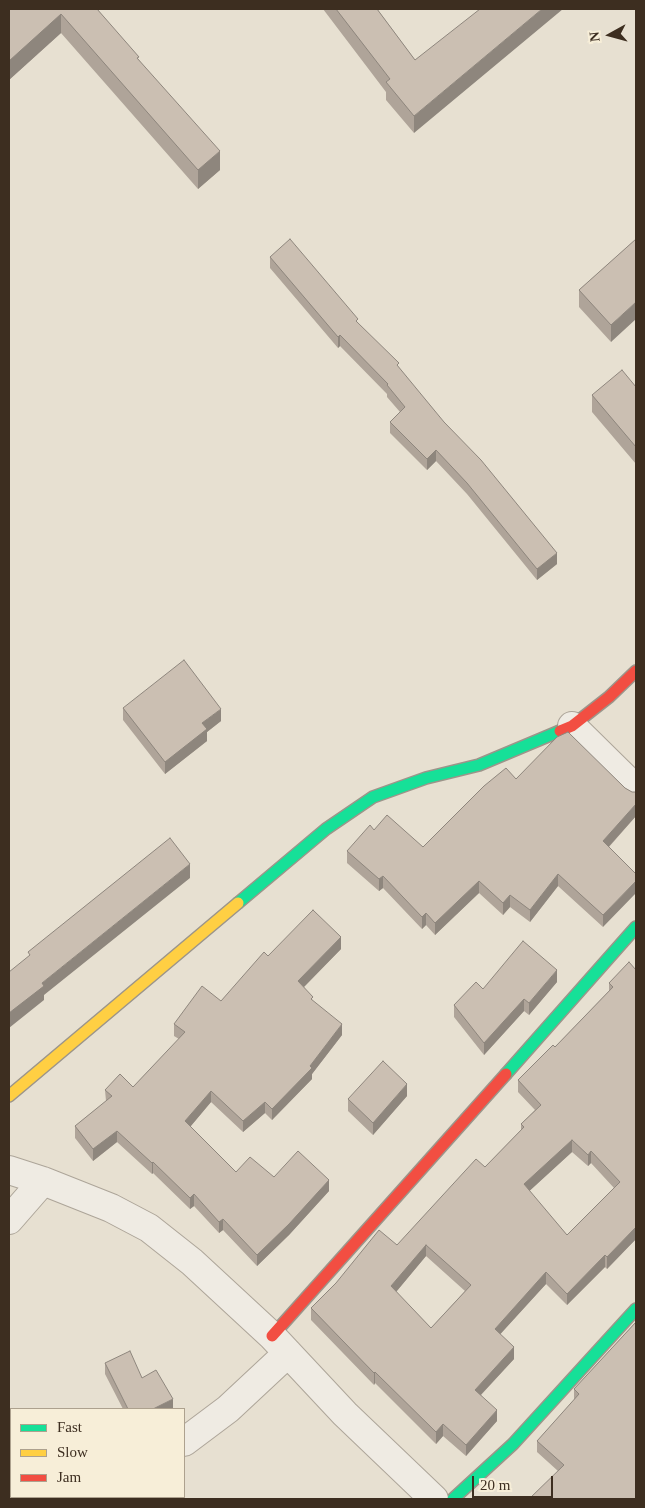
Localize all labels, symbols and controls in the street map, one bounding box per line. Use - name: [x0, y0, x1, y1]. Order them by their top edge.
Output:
- north arrow: [585, 10, 635, 60]
- text: N: [587, 31, 603, 43]
- legend: [10, 1408, 185, 1498]
- text: Fast: [57, 1419, 82, 1435]
- text: Slow: [57, 1444, 88, 1460]
- scale bar: [475, 1466, 556, 1498]
- text: Jam: [57, 1469, 81, 1485]
- text: 20 m: [480, 1477, 510, 1493]

